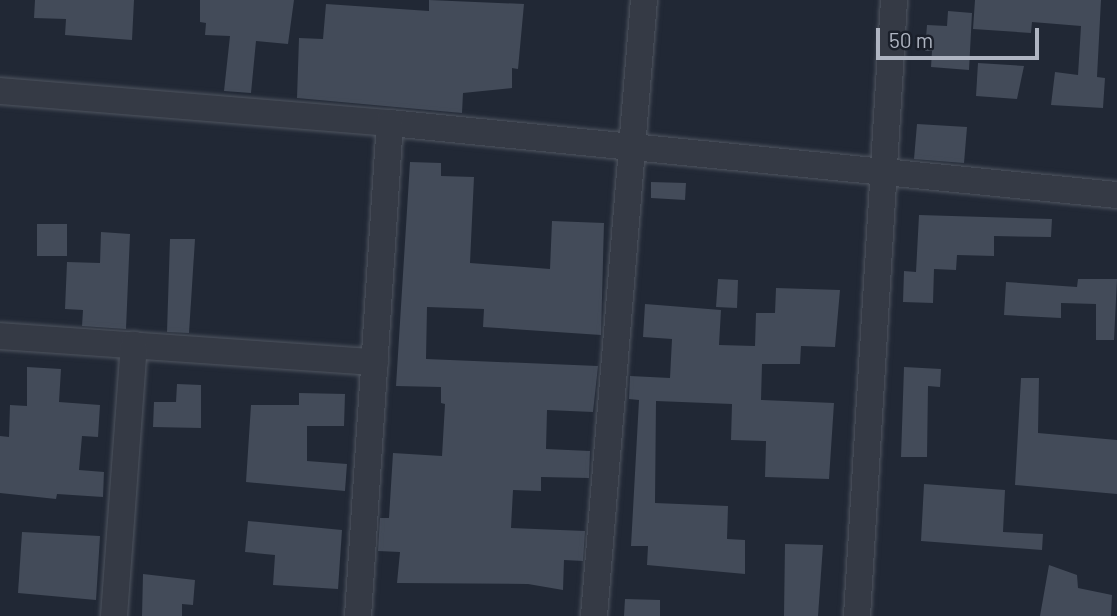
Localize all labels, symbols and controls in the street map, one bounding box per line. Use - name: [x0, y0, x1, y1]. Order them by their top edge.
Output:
- scale bar: [879, 14, 1042, 58]
- text: 50 m: [889, 27, 933, 52]

